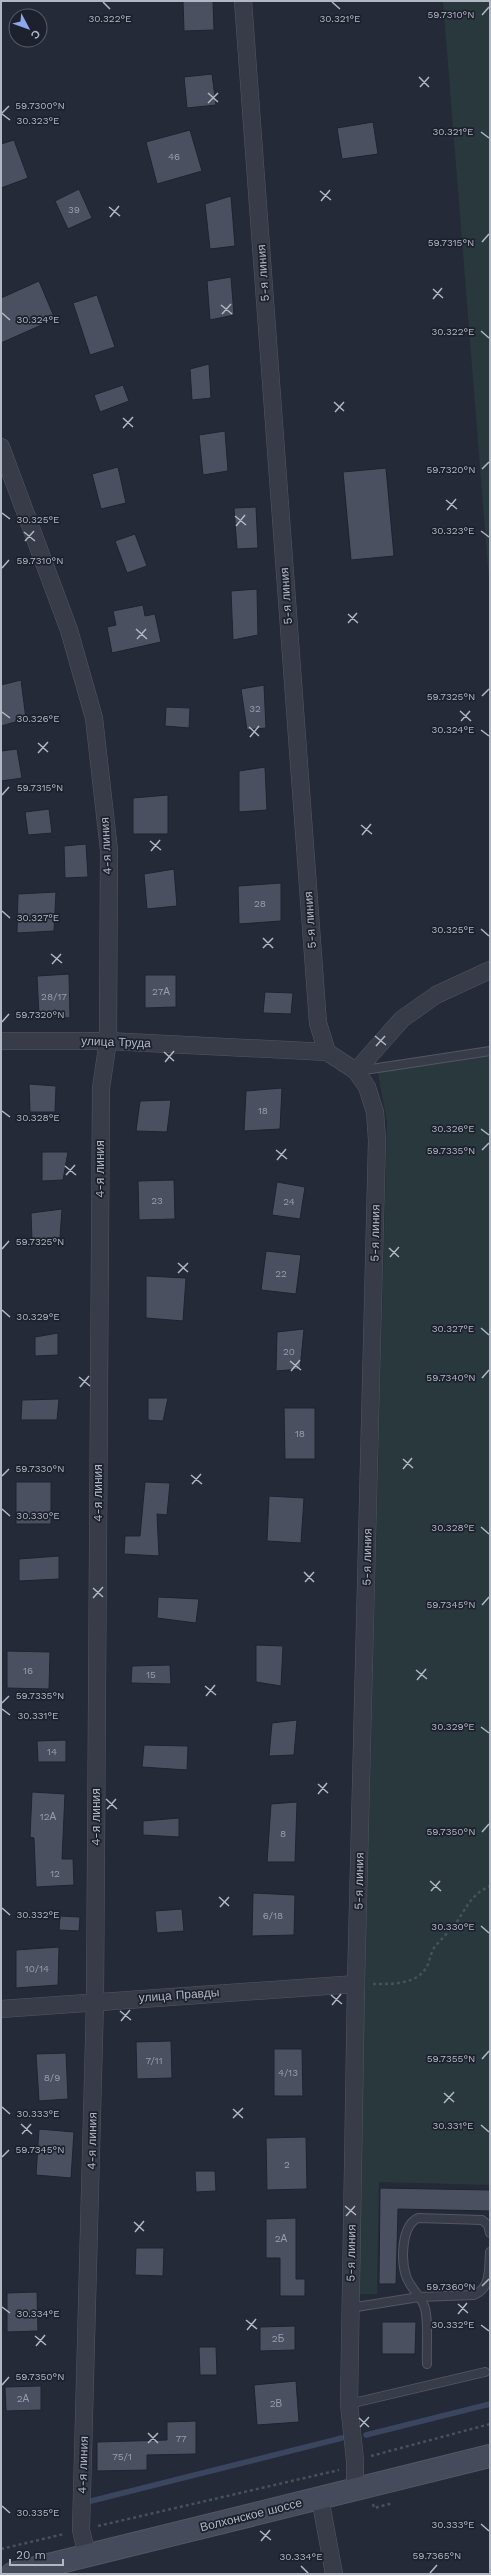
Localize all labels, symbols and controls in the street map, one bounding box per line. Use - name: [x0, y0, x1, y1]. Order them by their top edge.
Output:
- north arrow: [8, 8, 48, 48]
- text: 59.7310°N: [427, 9, 475, 20]
- text: 30.322°E: [89, 13, 131, 24]
- text: 30.321°E: [319, 13, 361, 24]
- text: С: [28, 27, 43, 42]
- text: 59.7300°N: [15, 100, 65, 111]
- text: 30.323°E: [17, 115, 59, 126]
- text: 30.321°E: [432, 126, 474, 137]
- house number: 46: [168, 151, 180, 162]
- house number: 39: [68, 204, 80, 215]
- text: 59.7315°N: [428, 237, 474, 248]
- street label: 5-я линия: [254, 244, 272, 302]
- text: 30.324°E: [17, 314, 59, 325]
- text: 30.322°E: [432, 326, 474, 337]
- text: 59.7320°N: [426, 464, 476, 475]
- text: 30.325°E: [17, 514, 59, 525]
- text: 30.323°E: [432, 525, 474, 536]
- text: 59.7310°N: [16, 555, 64, 566]
- street label: 5-я линия: [277, 567, 295, 625]
- text: 59.7325°N: [427, 691, 475, 702]
- house number: 32: [249, 703, 261, 714]
- text: 30.326°E: [16, 713, 60, 724]
- text: 30.324°E: [432, 724, 474, 735]
- text: 59.7315°N: [17, 782, 63, 793]
- street label: 4-я линия: [98, 817, 114, 875]
- street label: 5-я линия: [301, 891, 319, 949]
- house number: 28: [254, 898, 266, 909]
- text: 30.327°E: [17, 912, 59, 923]
- text: 30.325°E: [432, 924, 474, 935]
- house number: 27А: [152, 986, 170, 997]
- house number: 28/17: [41, 991, 67, 1002]
- text: 59.7320°N: [15, 1009, 65, 1020]
- street label: улица Труда: [81, 1034, 151, 1050]
- house number: 18: [258, 1105, 268, 1116]
- text: 30.328°E: [16, 1112, 60, 1123]
- text: 30.326°E: [431, 1123, 475, 1134]
- street label: 4-я линия: [93, 1140, 107, 1198]
- text: 59.7335°N: [427, 1145, 475, 1156]
- house number: 23: [151, 1195, 163, 1206]
- house number: 24: [283, 1196, 295, 1207]
- street label: 5-я линия: [368, 1204, 382, 1262]
- text: 59.7325°N: [16, 1236, 64, 1247]
- house number: 22: [275, 1268, 287, 1279]
- text: 30.329°E: [16, 1311, 60, 1322]
- text: 30.327°E: [432, 1323, 474, 1334]
- house number: 20: [283, 1346, 295, 1357]
- text: 59.7340°N: [426, 1372, 476, 1383]
- house number: 18: [295, 1428, 305, 1439]
- text: 59.7330°N: [15, 1463, 65, 1474]
- street label: 4-я линия: [91, 1464, 105, 1522]
- text: 30.330°E: [16, 1510, 60, 1521]
- text: 30.328°E: [431, 1522, 475, 1533]
- street label: 5-я линия: [360, 1528, 374, 1586]
- text: 59.7345°N: [427, 1599, 475, 1610]
- house number: 16: [23, 1665, 33, 1676]
- house number: 15: [146, 1669, 156, 1680]
- text: 59.7335°N: [16, 1690, 64, 1701]
- text: 30.331°E: [17, 1710, 59, 1721]
- text: 30.329°E: [431, 1721, 475, 1732]
- house number: 14: [47, 1746, 57, 1757]
- street label: 4-я линия: [89, 1788, 103, 1846]
- house number: 12А: [40, 1811, 57, 1822]
- text: 59.7350°N: [426, 1826, 476, 1837]
- house number: 8: [280, 1828, 286, 1839]
- street label: 5-я линия: [352, 1852, 366, 1910]
- house number: 12: [50, 1868, 60, 1879]
- text: 30.332°E: [17, 1909, 59, 1920]
- house number: 6/18: [263, 1910, 283, 1921]
- text: 30.330°E: [431, 1921, 475, 1932]
- house number: 10/14: [25, 1963, 49, 1974]
- street label: улица Правды: [138, 1985, 220, 2005]
- text: 59.7355°N: [427, 2053, 475, 2064]
- house number: 7/11: [145, 2055, 163, 2066]
- house number: 4/13: [278, 2067, 298, 2078]
- house number: 8/9: [44, 2072, 60, 2083]
- text: 30.333°E: [17, 2108, 59, 2119]
- street label: 4-я линия: [84, 2112, 100, 2170]
- text: 30.331°E: [432, 2120, 474, 2131]
- text: 59.7345°N: [16, 2144, 64, 2155]
- house number: 2: [284, 2159, 290, 2170]
- street label: 5-я линия: [344, 2224, 358, 2282]
- house number: 2А: [275, 2233, 288, 2244]
- text: 59.7360°N: [426, 2281, 476, 2292]
- text: 30.334°E: [16, 2308, 60, 2319]
- text: 30.332°E: [432, 2319, 474, 2330]
- house number: 2Б: [272, 2333, 285, 2344]
- text: 59.7350°N: [15, 2371, 65, 2382]
- house number: 2А: [17, 2393, 30, 2404]
- house number: 2В: [270, 2398, 283, 2409]
- house number: 77: [175, 2433, 187, 2444]
- street label: 4-я линия: [75, 2436, 91, 2494]
- house number: 75/1: [112, 2451, 132, 2462]
- street label: Волхонское шоссе: [199, 2496, 304, 2534]
- text: 30.335°E: [17, 2507, 59, 2518]
- text: 30.333°E: [432, 2519, 474, 2530]
- scale bar: [10, 2541, 63, 2567]
- text: 20 m: [16, 2548, 46, 2562]
- text: 59.7365°N: [413, 2550, 461, 2561]
- text: 30.334°E: [279, 2551, 323, 2562]

